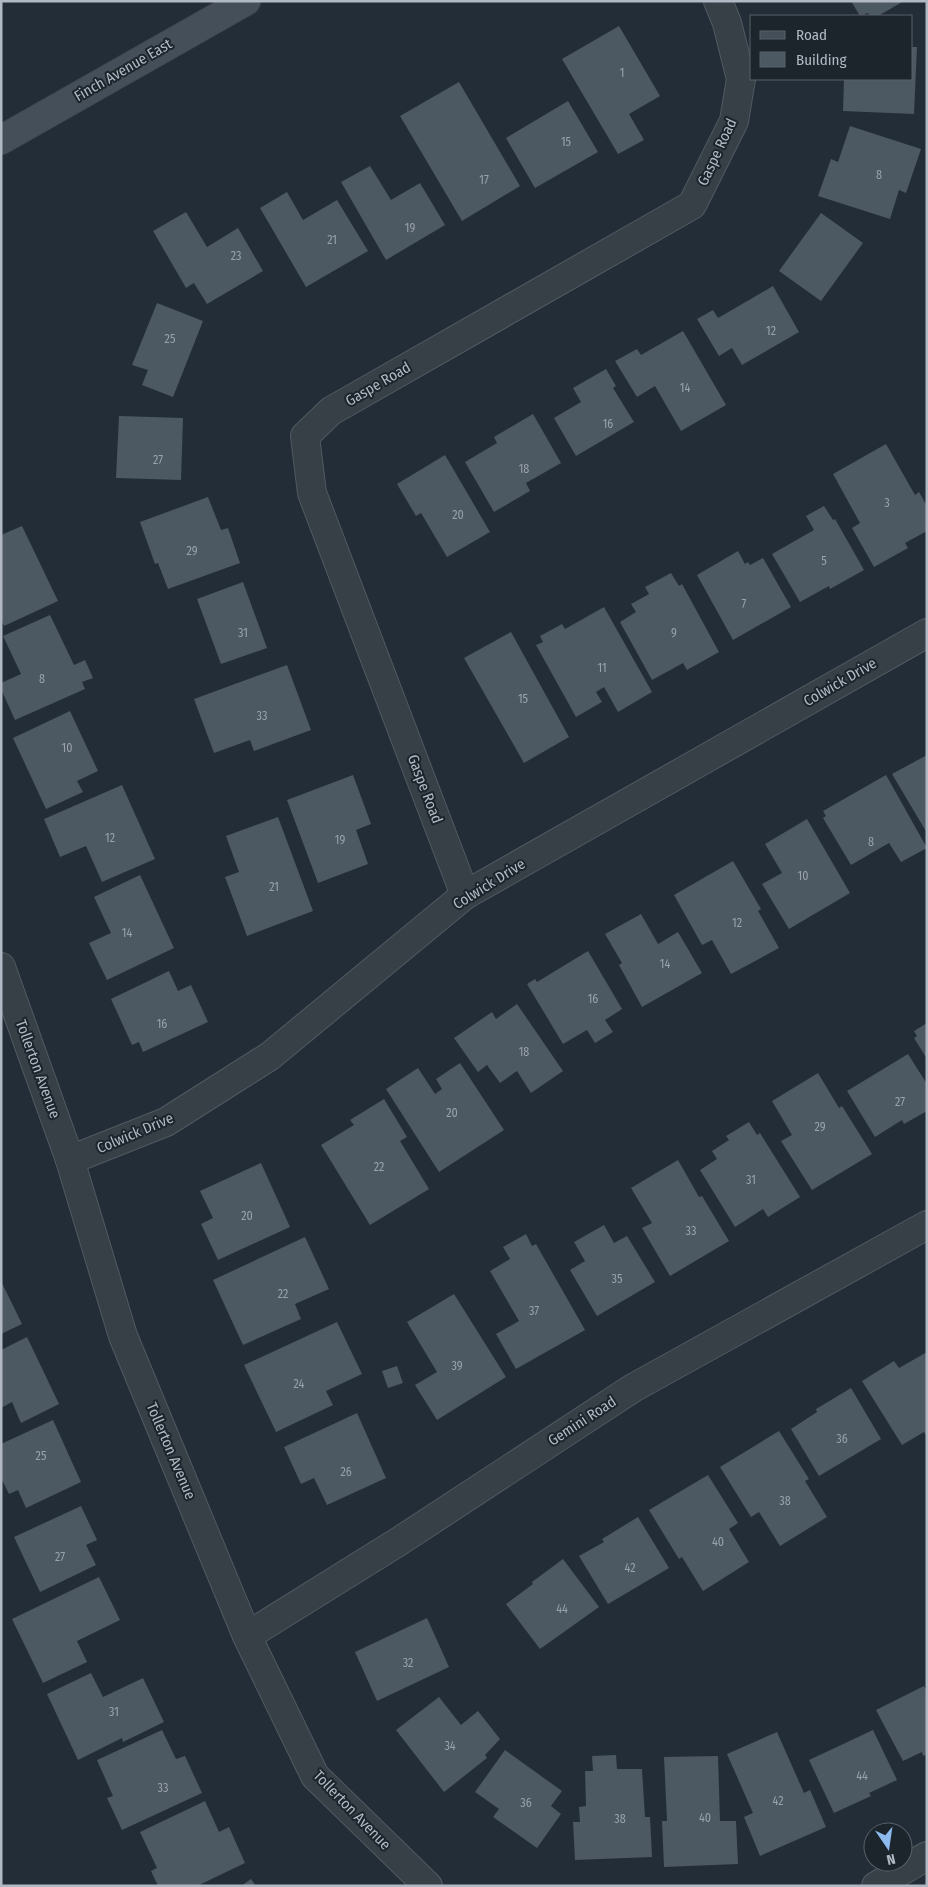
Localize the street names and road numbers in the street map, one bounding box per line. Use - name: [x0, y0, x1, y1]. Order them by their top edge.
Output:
- street label: Finch Avenue East: [71, 35, 175, 105]
- street label: Gaspe Road: [694, 115, 740, 189]
- street label: Gaspe Road: [342, 358, 414, 410]
- street label: Colwick Drive: [800, 654, 880, 710]
- street label: Gaspe Road: [404, 752, 446, 826]
- street label: Colwick Drive: [450, 855, 528, 913]
- street label: Tollerton Avenue: [12, 1017, 64, 1121]
- street label: Colwick Drive: [94, 1109, 176, 1157]
- street label: Gemini Road: [545, 1392, 619, 1450]
- street label: Tollerton Avenue: [142, 1400, 200, 1502]
- street label: Tollerton Avenue: [310, 1766, 394, 1854]

